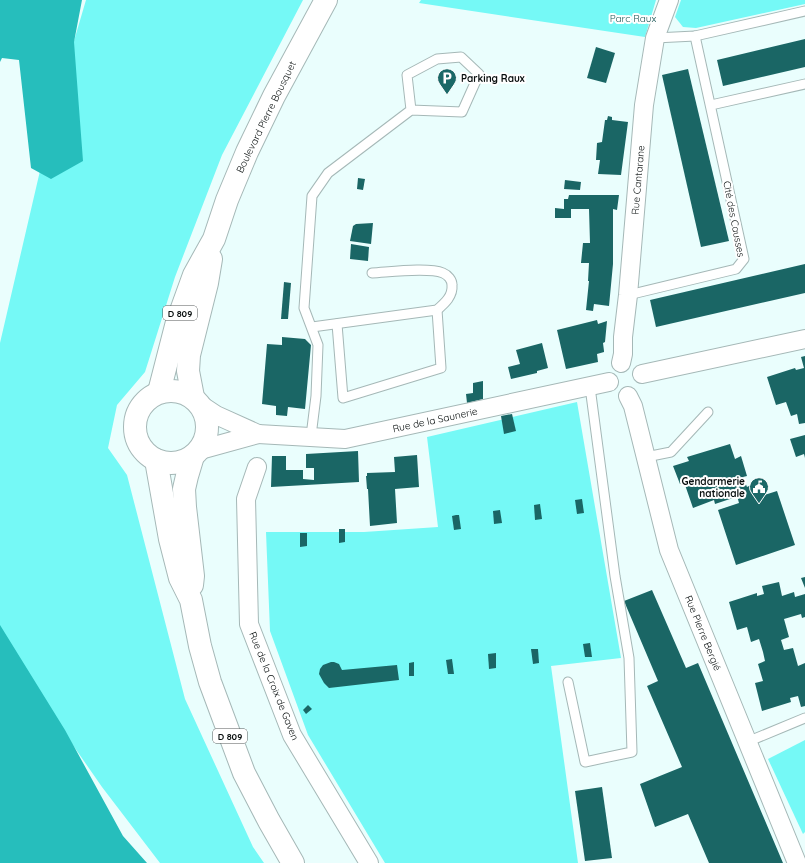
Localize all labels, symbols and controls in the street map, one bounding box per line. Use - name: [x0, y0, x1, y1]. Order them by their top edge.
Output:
- park label: Parc Raux: [610, 12, 657, 25]
- street label: Boulevard Pierre Bousquet: [233, 58, 299, 175]
- parking icon: Parking Raux: [436, 67, 458, 95]
- place label: Parking Raux: [461, 72, 525, 85]
- street label: Rue Cantarane: [628, 144, 648, 215]
- street label: Cité des Causses: [720, 180, 748, 259]
- road number: D 809: [163, 306, 197, 320]
- street label: Rue de la Saunerie: [391, 405, 479, 435]
- place label: Gendarmerie nationale: [682, 475, 745, 500]
- public building icon: Gendarmerie nationale: [748, 476, 770, 504]
- street label: Rue Pierre Bergié: [682, 593, 724, 673]
- street label: Rue de la Croix de Gaven: [246, 630, 302, 742]
- road number: D 809: [213, 729, 247, 743]

